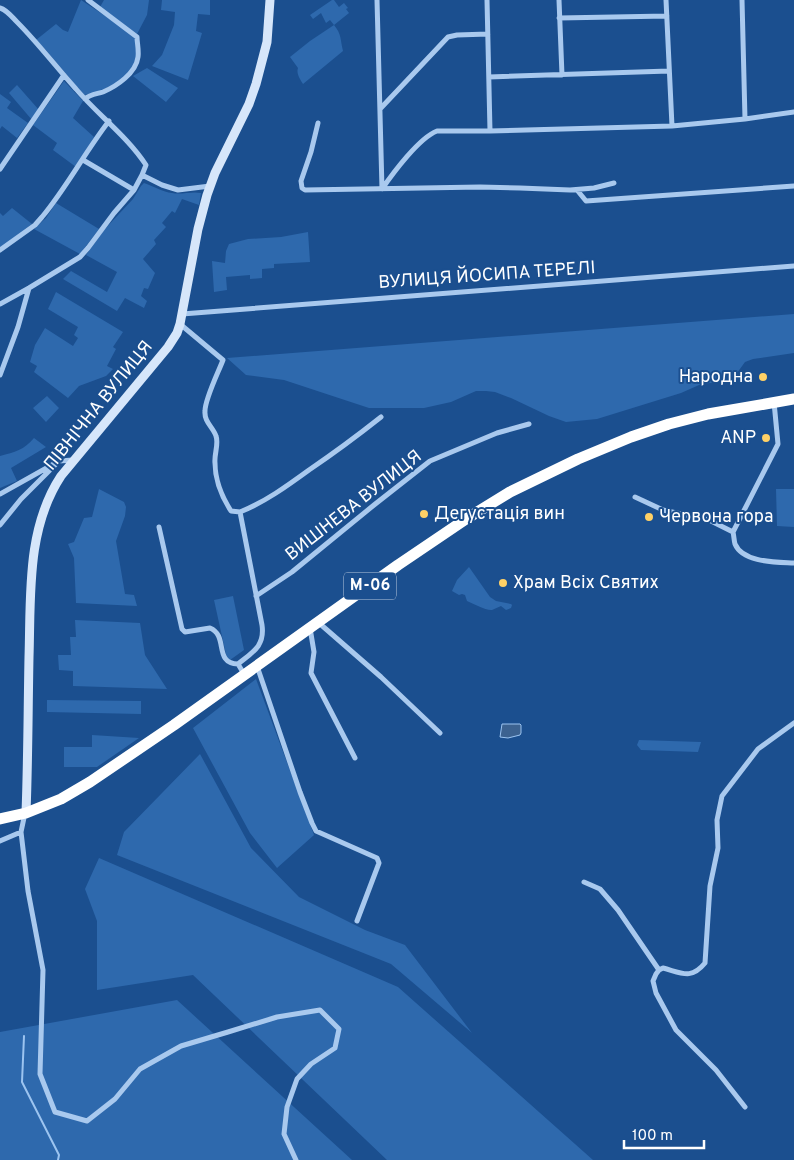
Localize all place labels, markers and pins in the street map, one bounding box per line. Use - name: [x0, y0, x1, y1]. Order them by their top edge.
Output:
- place label: Народна: [679, 366, 753, 389]
- marker: Народна: [757, 371, 769, 383]
- place label: ANP: [720, 427, 756, 450]
- marker: ANP: [760, 432, 772, 444]
- place label: Дегустація вин: [434, 503, 565, 526]
- place label: Червона гора: [659, 506, 774, 529]
- marker: Дегустація вин: [418, 508, 430, 520]
- marker: Червона гора: [643, 511, 655, 523]
- place label: Храм Всіх Святих: [513, 572, 659, 595]
- marker: Храм Всіх Святих: [497, 577, 509, 589]

